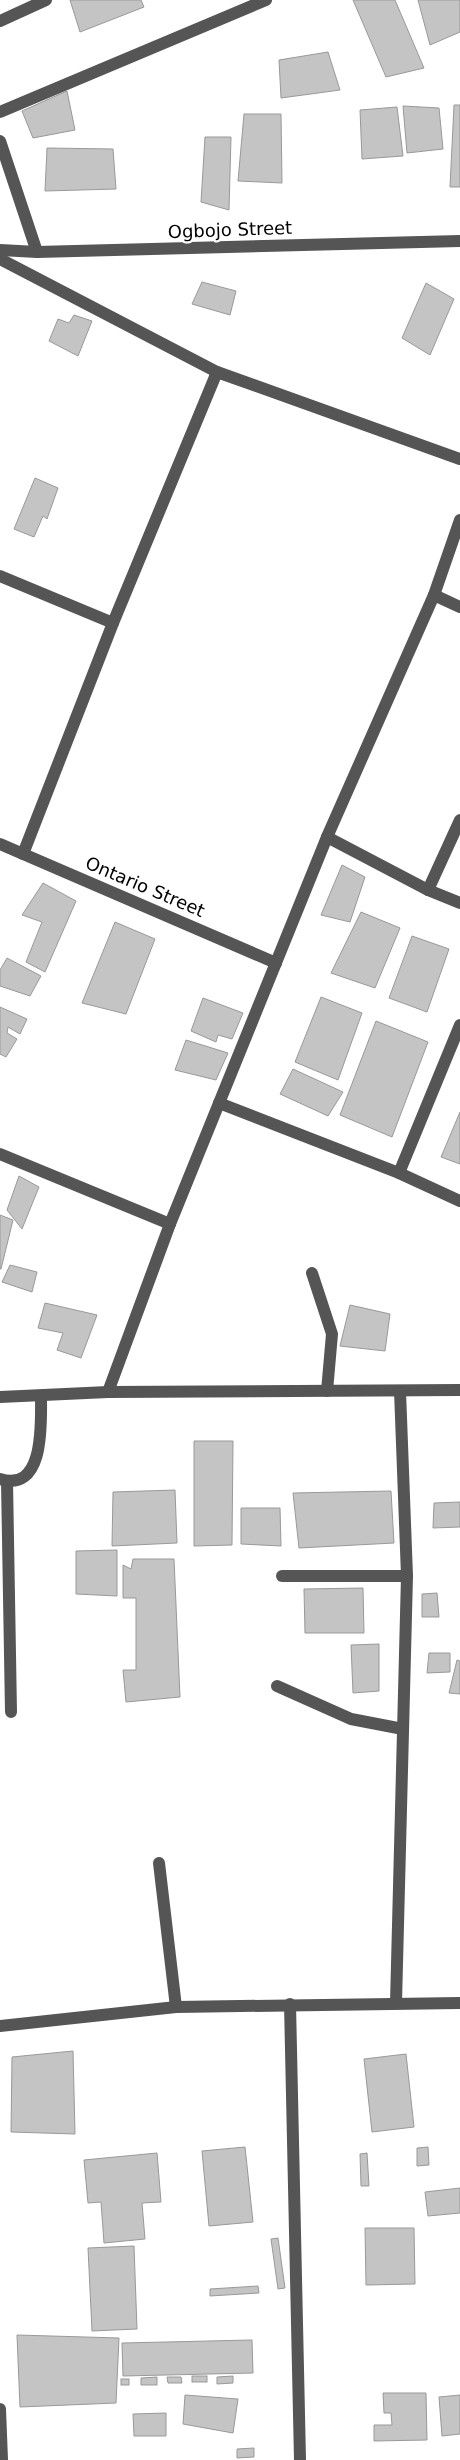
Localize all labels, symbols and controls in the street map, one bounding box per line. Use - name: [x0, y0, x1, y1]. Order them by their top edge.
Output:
- street label: Ogbojo Street: [167, 217, 293, 242]
- street label: Ontario Street: [82, 852, 208, 921]

